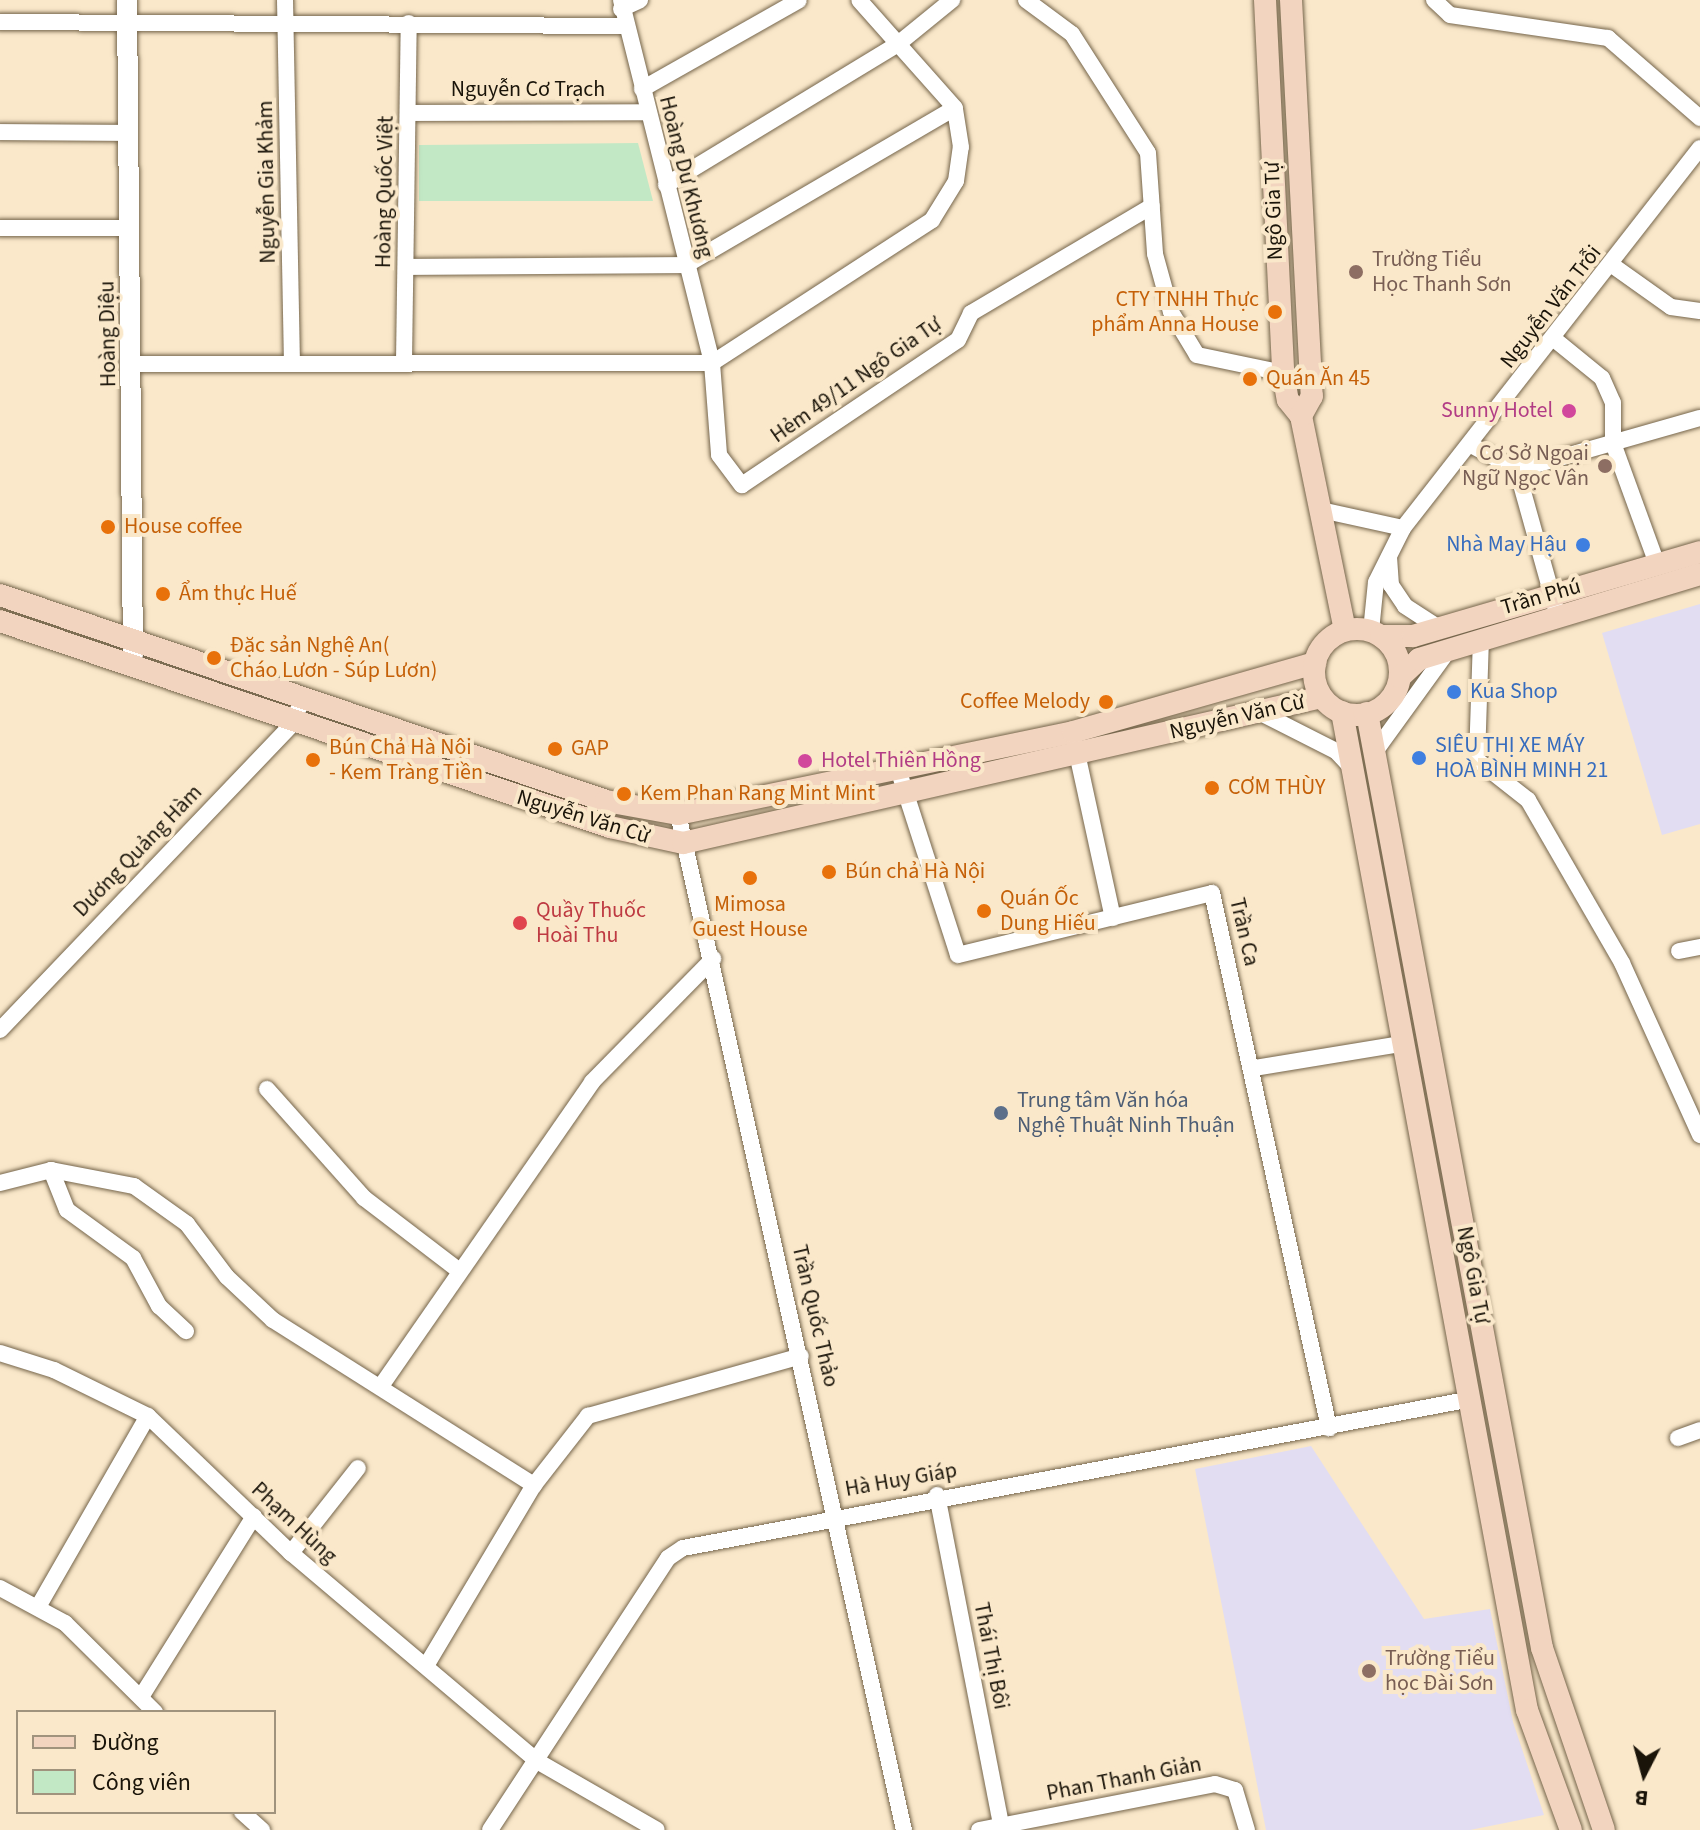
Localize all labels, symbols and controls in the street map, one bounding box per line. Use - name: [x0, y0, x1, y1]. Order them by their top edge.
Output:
- street label: Nguyễn Cơ Trạch: [451, 77, 605, 103]
- street label: Hoàng Dư Khương: [653, 93, 719, 261]
- street label: Nguyễn Gia Khảm: [252, 100, 282, 264]
- street label: Hoàng Quốc Việt: [370, 116, 400, 268]
- street label: Ngô Gia Tự: [1259, 161, 1289, 261]
- street label: Nguyễn Văn Trỗi: [1495, 240, 1607, 374]
- place label: Trường Tiểu Học Thanh Sơn: [1372, 246, 1512, 298]
- marker: Trường Tiểu Học Thanh Sơn: [1347, 263, 1365, 281]
- street label: Hoàng Diệu: [94, 281, 122, 387]
- place label: CTY TNHH Thực phẩm Anna House: [1091, 286, 1259, 338]
- marker: CTY TNHH Thực phẩm Anna House: [1266, 303, 1284, 321]
- street label: Hẻm 49/11 Ngô Gia Tự: [766, 311, 946, 449]
- place label: Quán Ăn 45: [1266, 366, 1370, 392]
- marker: Quán Ăn 45: [1241, 370, 1259, 388]
- place label: Sunny Hotel: [1441, 398, 1553, 424]
- marker: Sunny Hotel: [1560, 402, 1578, 420]
- place label: Cơ Sở Ngoại Ngữ Ngọc Vân: [1462, 440, 1589, 492]
- marker: Cơ Sở Ngoại Ngữ Ngọc Vân: [1596, 457, 1614, 475]
- place label: House coffee: [124, 514, 243, 540]
- marker: House coffee: [99, 518, 117, 536]
- place label: Nhà May Hậu: [1446, 532, 1567, 558]
- marker: Nhà May Hậu: [1574, 536, 1592, 554]
- street label: Trần Phú: [1498, 573, 1584, 621]
- place label: Ẩm thực Huế: [179, 581, 297, 607]
- marker: Ẩm thực Huế: [154, 585, 172, 603]
- place label: Đặc sản Nghệ An( Cháo Lươn - Súp Lươn): [230, 632, 437, 684]
- marker: Đặc sản Nghệ An( Cháo Lươn - Súp Lươn): [205, 649, 223, 667]
- place label: Kua Shop: [1470, 679, 1558, 705]
- marker: Kua Shop: [1445, 683, 1463, 701]
- place label: Coffee Melody: [960, 689, 1090, 715]
- street label: Nguyễn Văn Cừ: [1167, 689, 1307, 745]
- marker: Coffee Melody: [1097, 693, 1115, 711]
- place label: SIÊU THỊ XE MÁY HOÀ BÌNH MINH 21: [1435, 732, 1608, 784]
- place label: Bún Chả Hà Nội - Kem Tràng Tiền: [329, 734, 483, 786]
- place label: GAP: [571, 736, 609, 762]
- marker: GAP: [546, 740, 564, 758]
- place label: Hotel Thiên Hồng: [821, 748, 981, 774]
- marker: SIÊU THỊ XE MÁY HOÀ BÌNH MINH 21: [1410, 749, 1428, 767]
- marker: Bún Chả Hà Nội - Kem Tràng Tiền: [304, 751, 322, 769]
- marker: Hotel Thiên Hồng: [796, 752, 814, 770]
- place label: CƠM THÙY: [1228, 775, 1325, 801]
- street label: Dương Quảng Hàm: [68, 779, 208, 923]
- marker: CƠM THÙY: [1203, 779, 1221, 797]
- place label: Kem Phan Rang Mint Mint: [640, 781, 875, 807]
- street label: Nguyễn Văn Cừ: [513, 784, 653, 850]
- marker: Kem Phan Rang Mint Mint: [615, 785, 633, 803]
- place label: Bún chả Hà Nội: [845, 859, 985, 885]
- marker: Bún chả Hà Nội: [820, 863, 838, 881]
- marker: Mimosa Guest House: [741, 869, 759, 887]
- place label: Quán Ốc Dung Hiếu: [1000, 885, 1096, 936]
- place label: Mimosa Guest House: [692, 891, 808, 942]
- street label: Trần Ca: [1223, 895, 1265, 969]
- place label: Quầy Thuốc Hoài Thu: [536, 897, 646, 948]
- marker: Quán Ốc Dung Hiếu: [975, 902, 993, 920]
- marker: Quầy Thuốc Hoài Thu: [511, 914, 529, 932]
- place label: Trung tâm Văn hóa Nghệ Thuật Ninh Thuận: [1017, 1087, 1235, 1138]
- marker: Trung tâm Văn hóa Nghệ Thuật Ninh Thuận: [992, 1104, 1010, 1122]
- street label: Ngô Gia Tự: [1451, 1224, 1495, 1326]
- street label: Trần Quốc Thảo: [786, 1242, 844, 1390]
- street label: Hà Huy Giáp: [843, 1457, 959, 1503]
- street label: Phạm Hùng: [246, 1477, 342, 1569]
- street label: Thái Thị Bôi: [968, 1600, 1014, 1712]
- place label: Trường Tiểu học Đài Sơn: [1385, 1645, 1495, 1696]
- marker: Trường Tiểu học Đài Sơn: [1360, 1662, 1378, 1680]
- legend: [16, 1710, 276, 1814]
- text: Đường: [92, 1725, 159, 1760]
- north arrow: [1604, 1734, 1684, 1814]
- street label: Phan Thanh Giản: [1044, 1751, 1204, 1807]
- text: Công viên: [92, 1765, 191, 1800]
- text: B: [1633, 1781, 1650, 1814]

